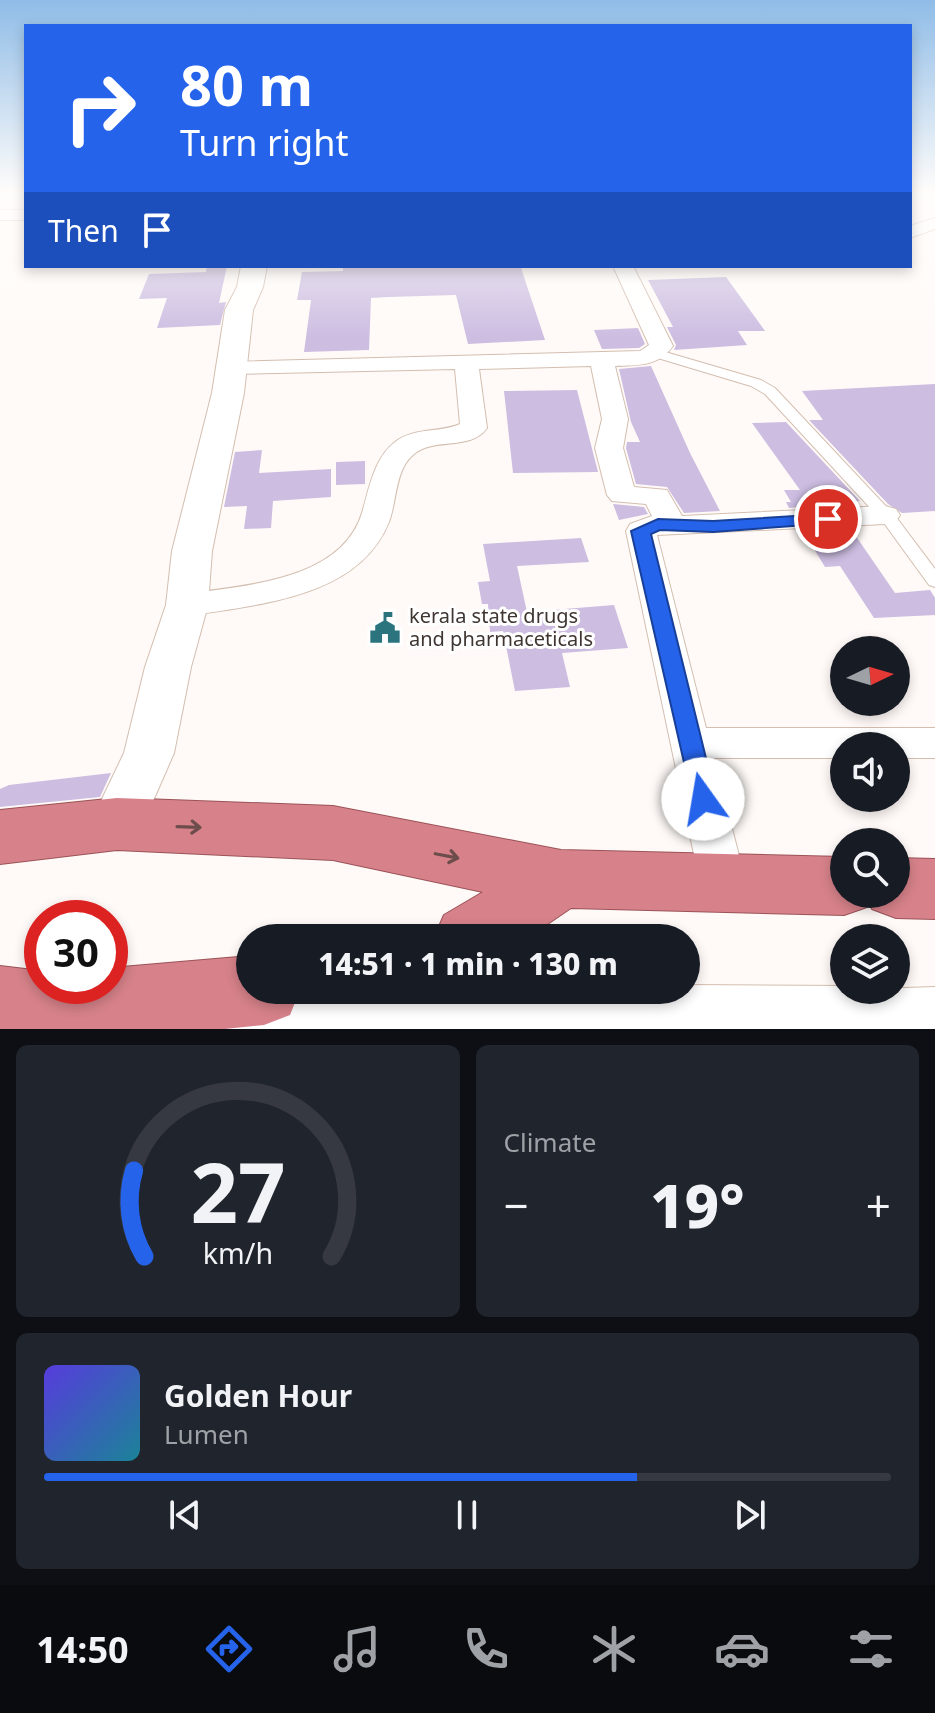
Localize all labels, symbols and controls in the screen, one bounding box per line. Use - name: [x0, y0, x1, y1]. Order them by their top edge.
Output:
- text: 80 m: [180, 46, 313, 122]
- icon: right: [48, 56, 152, 160]
- text: Turn right: [180, 118, 348, 167]
- icon: arrive: [135, 208, 179, 252]
- text: Then: [48, 210, 119, 251]
- pin: [794, 485, 862, 553]
- icon: arrive: [806, 497, 850, 541]
- place label: kerala state drugs and pharmaceticals: [409, 602, 593, 652]
- public building icon: kerala state drugs and pharmaceticals: [368, 611, 402, 645]
- north arrow: [830, 636, 910, 716]
- map controls: [830, 636, 910, 1004]
- button: sound: [830, 732, 910, 812]
- position arrow: [661, 757, 745, 841]
- one-way arrow: [175, 819, 202, 834]
- button: search: [830, 828, 910, 908]
- one-way arrow: [433, 849, 459, 864]
- speed limit sign: 30: [24, 900, 128, 1004]
- button: layers: [830, 924, 910, 1004]
- text: 14:51 · 1 min · 130 m: [318, 943, 618, 984]
- text: Climate: [504, 1124, 596, 1160]
- text: 27: [190, 1134, 285, 1247]
- text: 19°: [650, 1164, 745, 1246]
- text: −: [504, 1175, 529, 1235]
- text: +: [866, 1175, 891, 1235]
- text: km/h: [203, 1233, 273, 1272]
- text: Golden Hour: [164, 1375, 352, 1416]
- text: Lumen: [164, 1416, 249, 1452]
- icon: previous: [163, 1493, 207, 1537]
- icon: pause: [445, 1493, 489, 1537]
- icon: next: [728, 1493, 772, 1537]
- icon: directions: [201, 1621, 257, 1677]
- icon: music: [329, 1621, 385, 1677]
- icon: phone: [458, 1621, 514, 1677]
- icon: climate: [586, 1621, 642, 1677]
- icon: car: [714, 1621, 770, 1677]
- icon: filters: [843, 1621, 899, 1677]
- text: 14:50: [36, 1625, 129, 1674]

